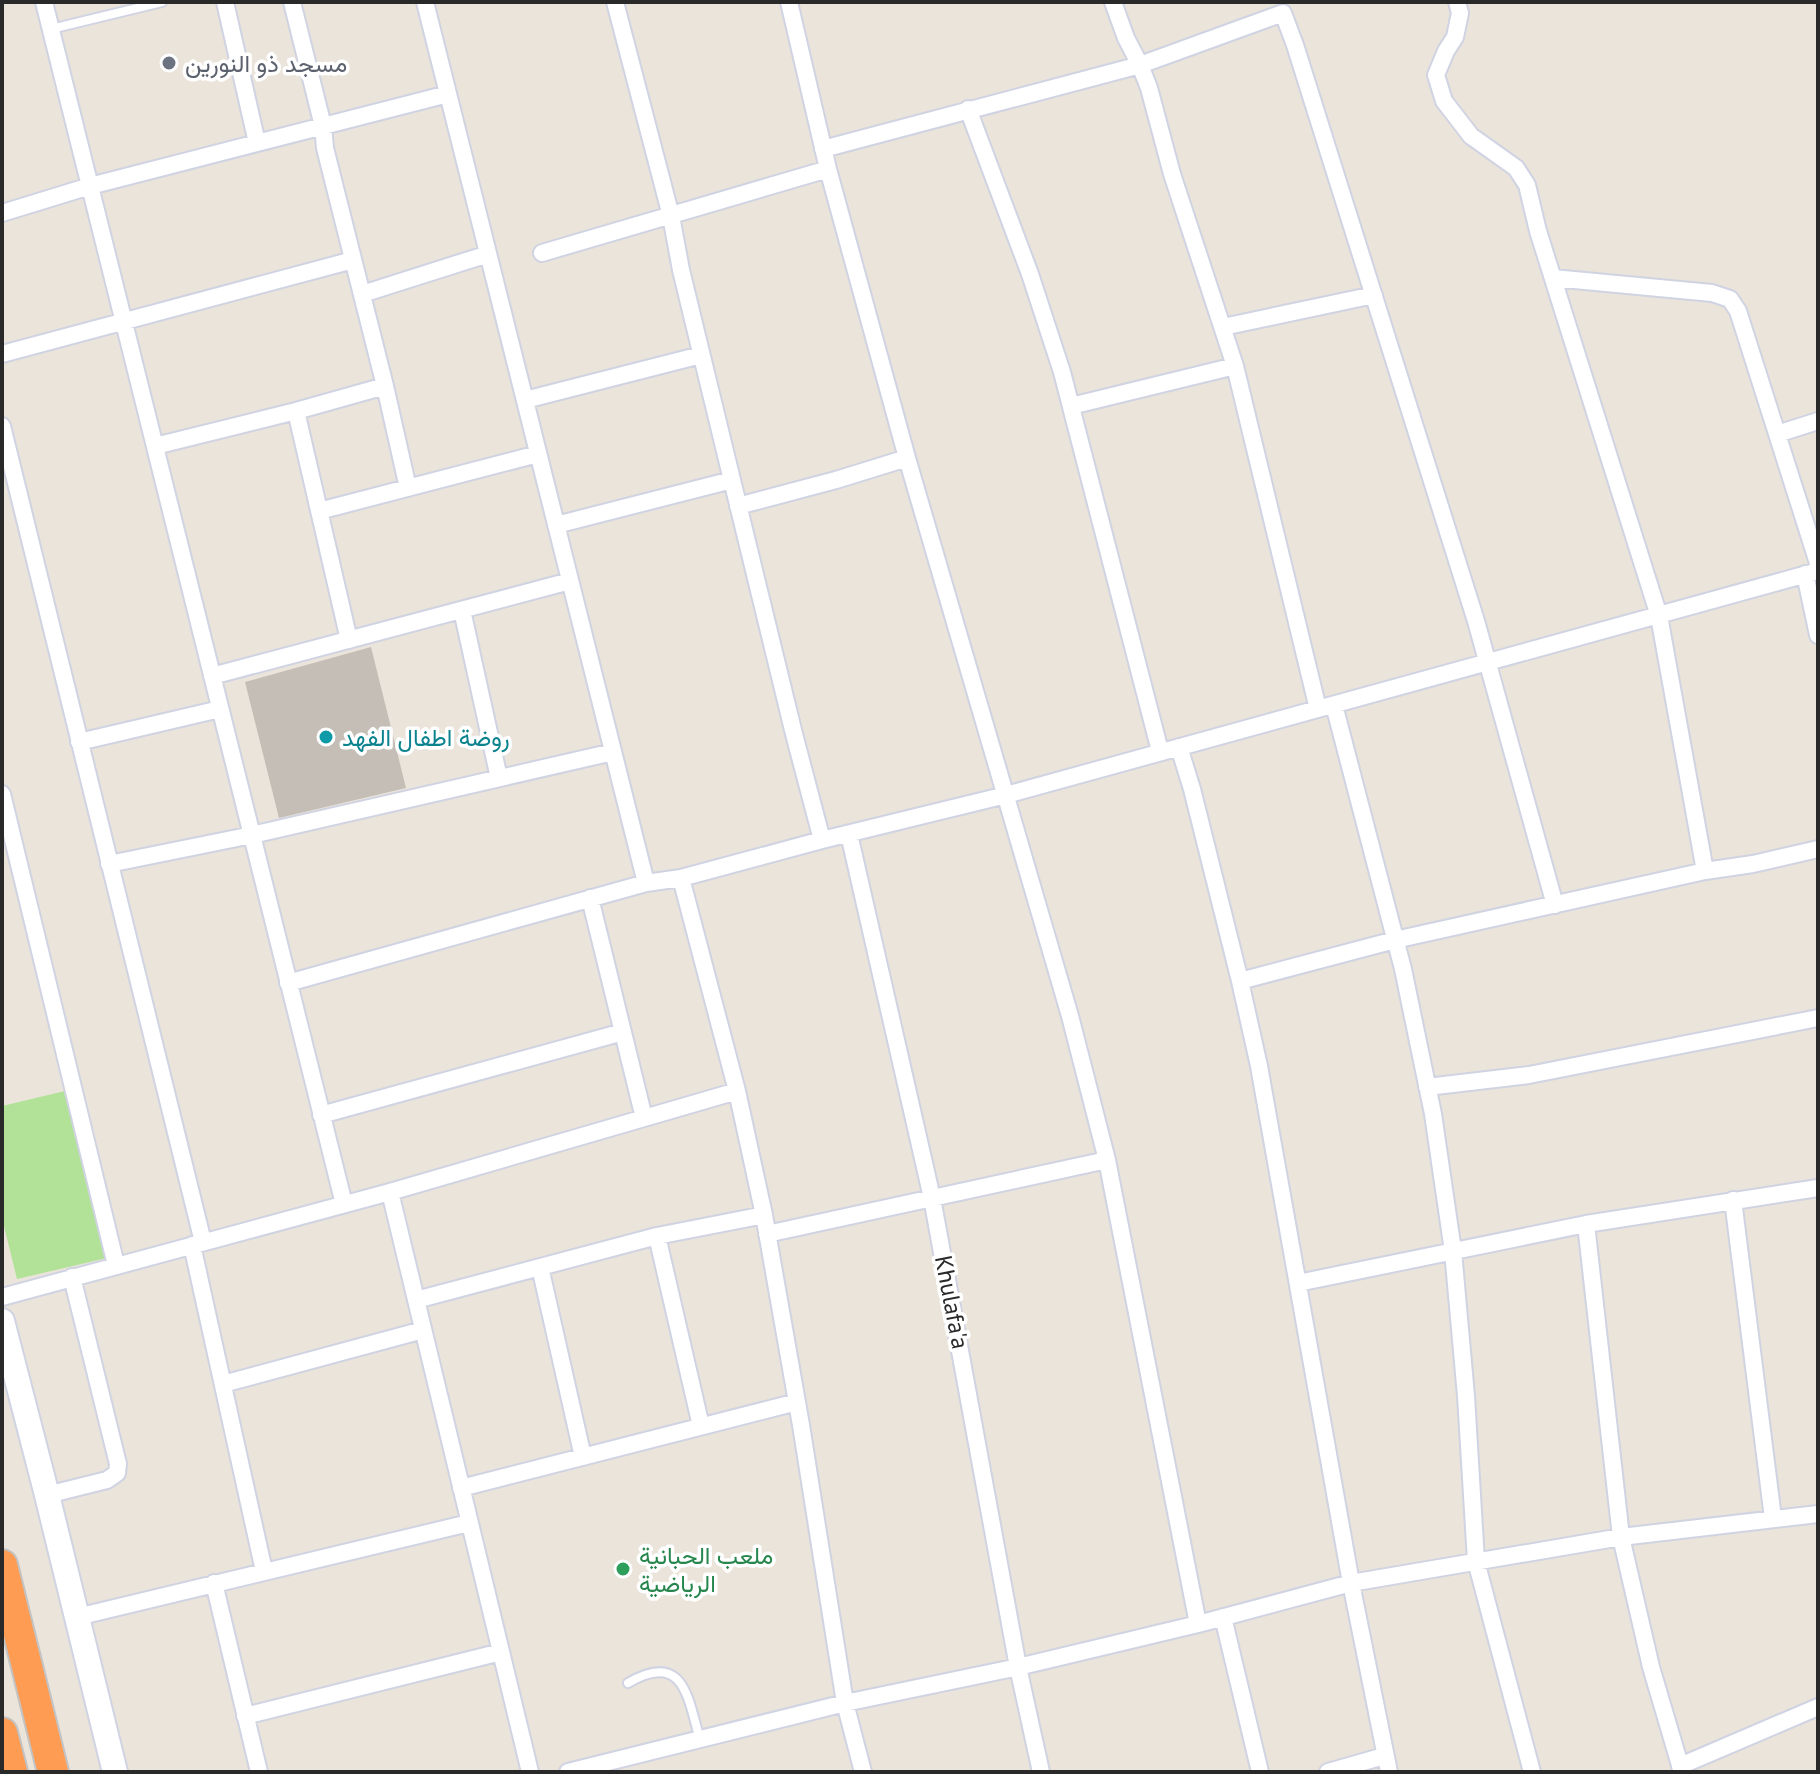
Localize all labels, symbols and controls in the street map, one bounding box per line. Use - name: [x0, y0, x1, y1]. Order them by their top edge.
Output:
- place label: مسجد ذو النورين: [185, 48, 347, 79]
- marker: مسجد ذو النورين: [160, 54, 178, 72]
- place label: روضة اطفال الفهد: [342, 722, 510, 753]
- marker: روضة اطفال الفهد: [317, 728, 335, 746]
- street label: Khulafa'a: [928, 1253, 976, 1351]
- place label: ملعب الحبانية الرياضية: [639, 1540, 773, 1599]
- marker: ملعب الحبانية الرياضية: [614, 1560, 632, 1578]

